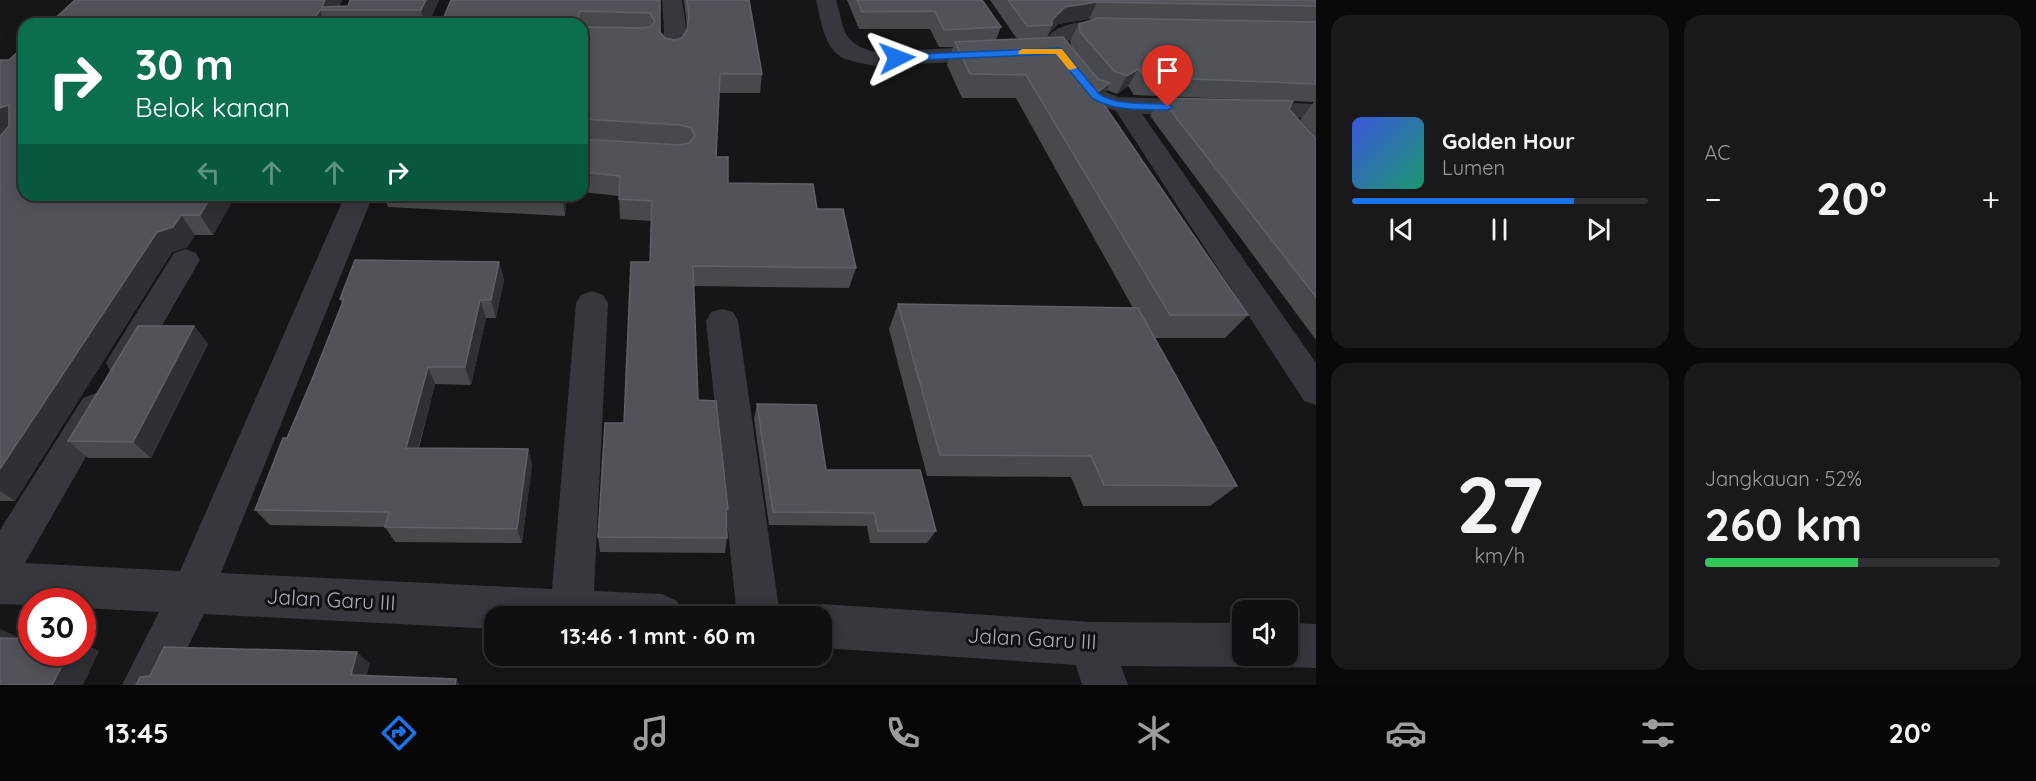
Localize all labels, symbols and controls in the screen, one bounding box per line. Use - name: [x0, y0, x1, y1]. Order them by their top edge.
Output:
- position arrow: [865, 26, 929, 90]
- text: 30 m: [135, 38, 234, 91]
- icon: right: [36, 42, 114, 120]
- pin: [1142, 45, 1193, 107]
- icon: arrive: [1151, 54, 1184, 87]
- text: Belok kanan: [135, 90, 290, 124]
- text: Golden Hour: [1442, 127, 1575, 155]
- text: AC: [1705, 140, 1730, 165]
- text: Lumen: [1442, 155, 1505, 180]
- icon: left: [192, 156, 225, 189]
- icon: ahead: [255, 156, 288, 189]
- icon: ahead: [318, 156, 351, 189]
- icon: right: [381, 156, 414, 189]
- text: 20°: [1816, 170, 1887, 226]
- text: −: [1705, 178, 1722, 219]
- text: +: [1981, 178, 2000, 219]
- icon: previous: [1385, 213, 1418, 246]
- icon: pause: [1483, 213, 1516, 246]
- icon: next: [1582, 213, 1615, 246]
- text: 27: [1456, 455, 1543, 553]
- text: Jangkauan · 52%: [1705, 466, 1862, 491]
- text: 260 km: [1705, 496, 1862, 552]
- text: km/h: [1474, 543, 1525, 568]
- street label: Jalan Garu III: [266, 583, 396, 615]
- speed limit sign: 30: [18, 588, 96, 666]
- map controls: [1232, 600, 1298, 666]
- button: sound: [1232, 600, 1298, 666]
- text: 13:46 · 1 mnt · 60 m: [560, 622, 756, 650]
- street label: Jalan Garu III: [967, 622, 1097, 654]
- icon: directions: [378, 712, 420, 754]
- icon: music: [630, 712, 672, 754]
- icon: phone: [882, 712, 924, 754]
- icon: climate: [1133, 712, 1175, 754]
- icon: car: [1385, 712, 1427, 754]
- icon: filters: [1637, 712, 1679, 754]
- text: 13:45: [105, 716, 169, 750]
- text: 20°: [1889, 716, 1931, 750]

